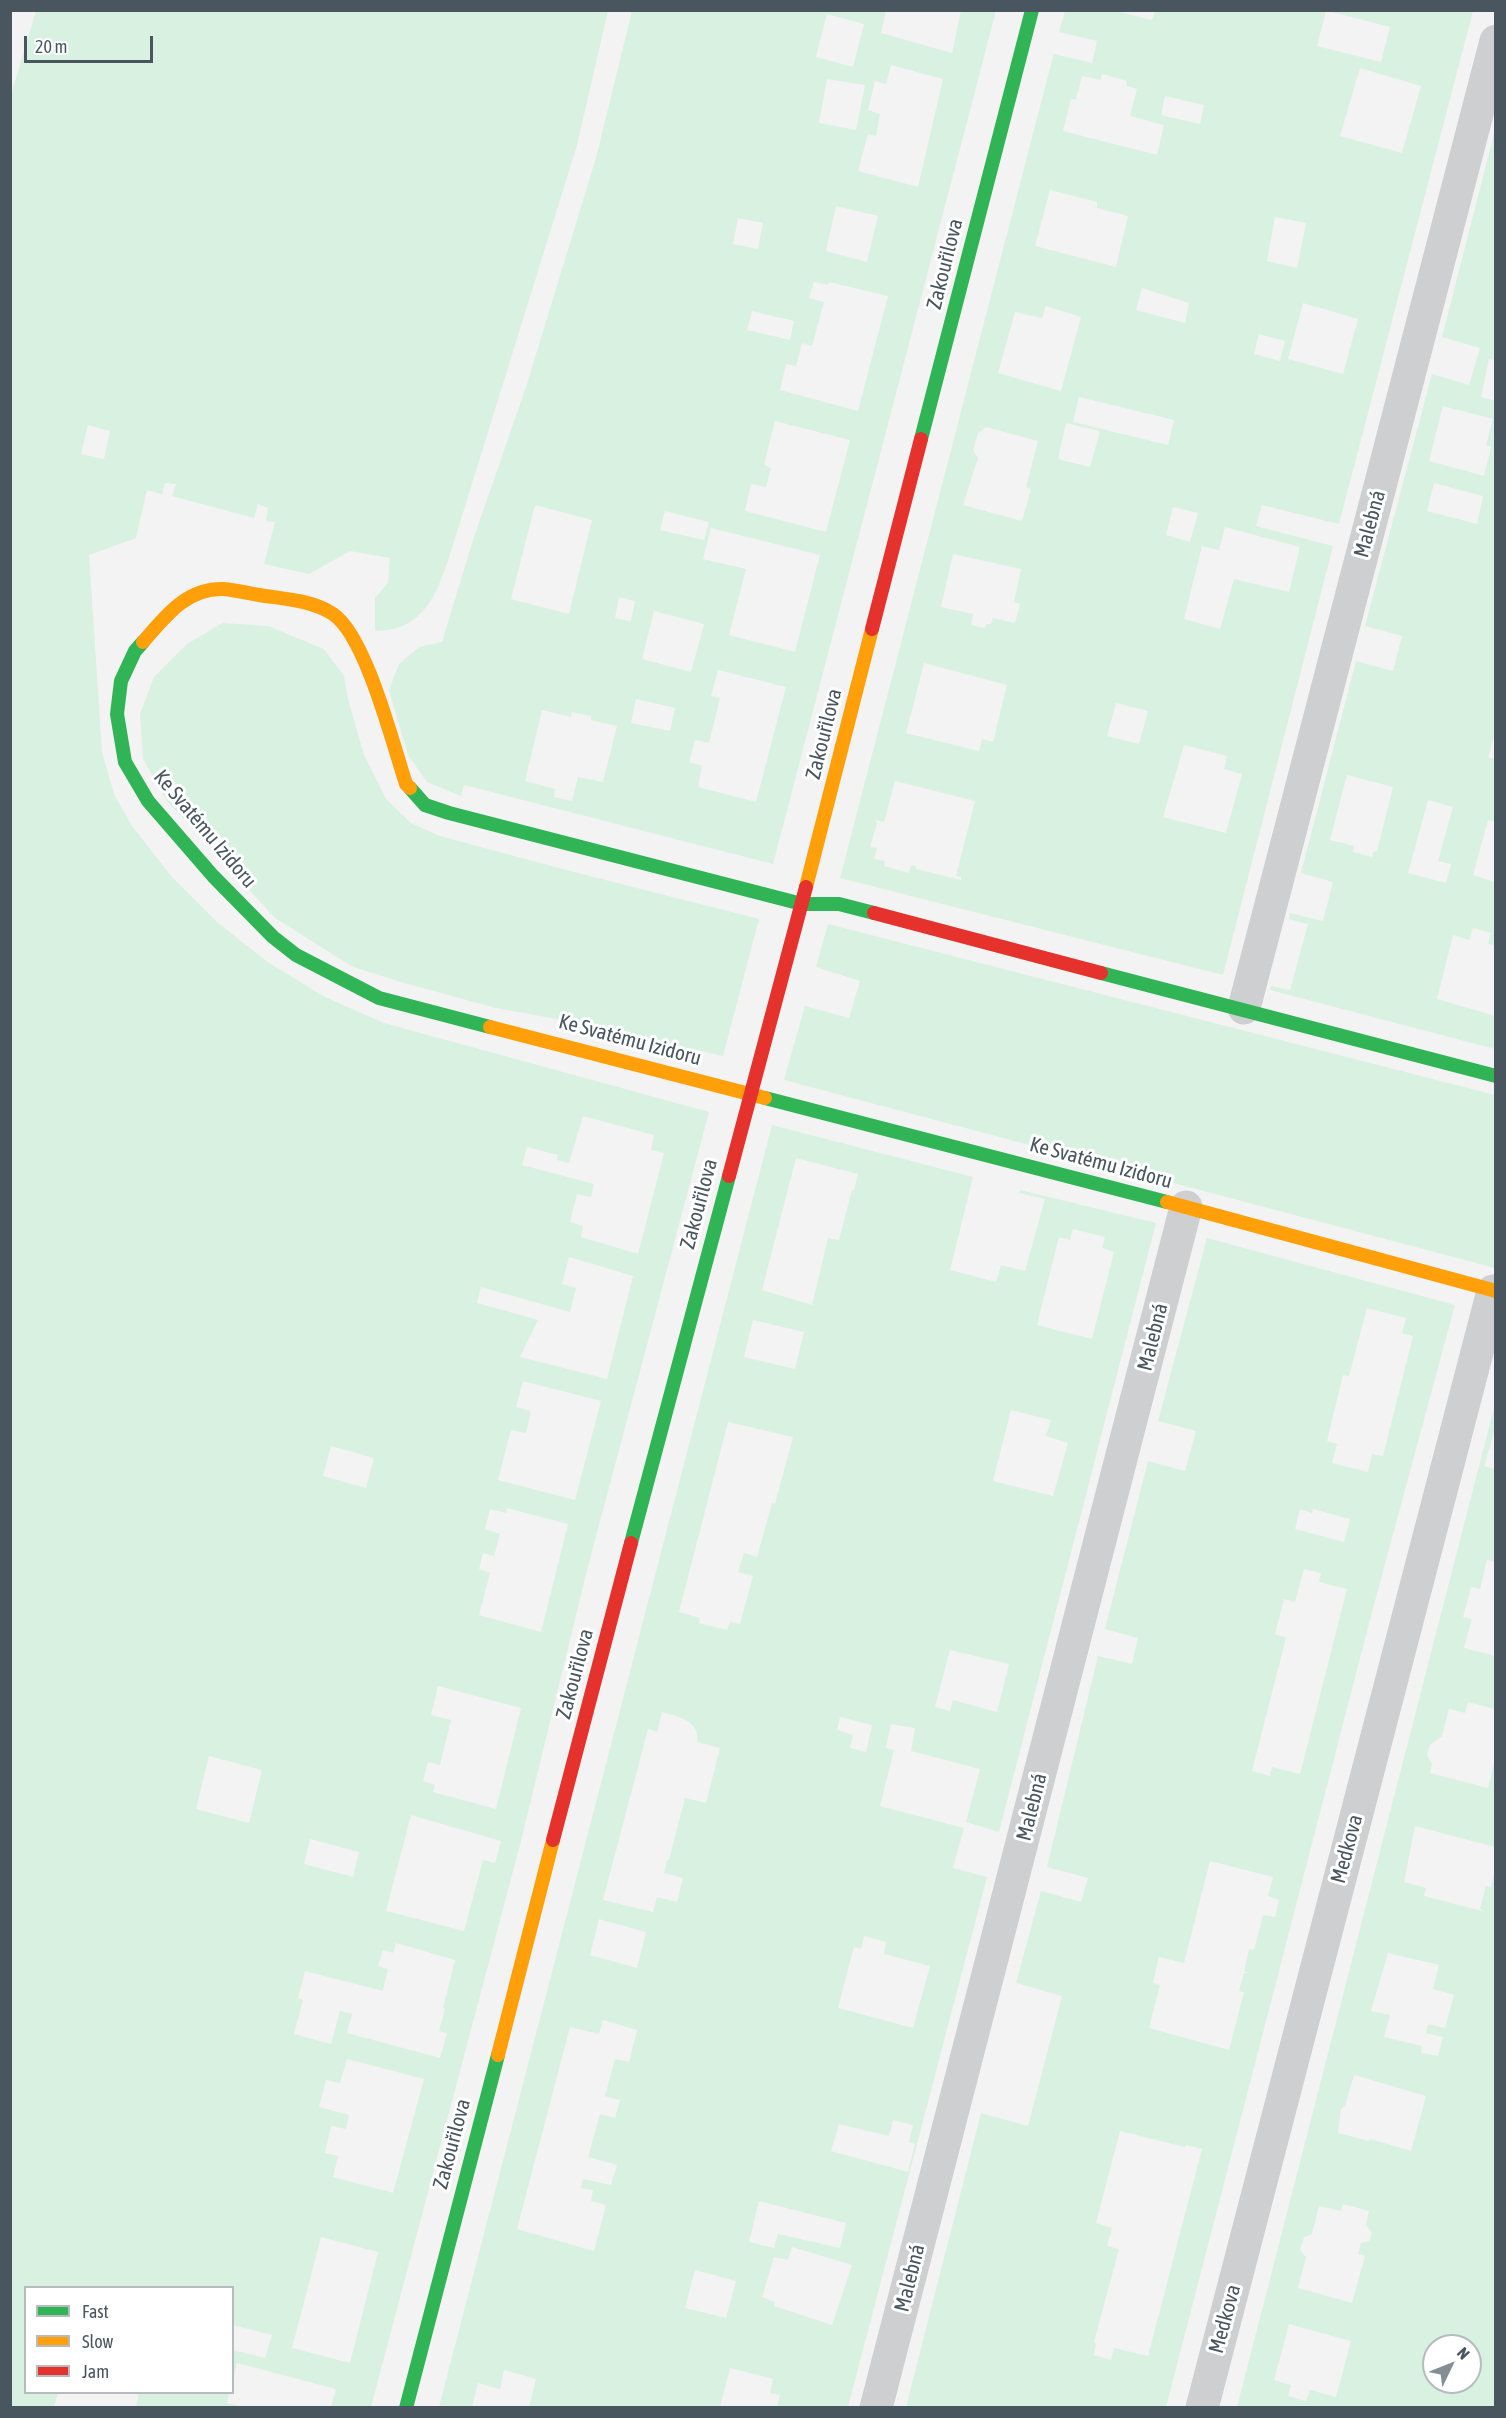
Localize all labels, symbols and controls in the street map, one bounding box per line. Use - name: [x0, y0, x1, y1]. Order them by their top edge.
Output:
- scale bar: [27, 24, 156, 62]
- text: 20 m: [35, 36, 67, 57]
- street label: Zakouřilova: [922, 216, 968, 312]
- street label: Malebná: [1349, 488, 1391, 560]
- street label: Zakouřilova: [801, 686, 847, 782]
- street label: Ke Svatému Izidoru: [148, 765, 262, 893]
- street label: Ke Svatému Izidoru: [556, 1009, 704, 1071]
- street label: Ke Svatému Izidoru: [1027, 1132, 1175, 1194]
- street label: Zakouřilova: [675, 1156, 723, 1252]
- street label: Malebná: [1132, 1301, 1174, 1373]
- street label: Zakouřilova: [551, 1626, 599, 1722]
- street label: Malebná: [1011, 1771, 1053, 1843]
- street label: Medkova: [1326, 1812, 1368, 1886]
- street label: Zakouřilova: [428, 2096, 476, 2192]
- street label: Malebná: [889, 2242, 931, 2314]
- street label: Medkova: [1204, 2282, 1246, 2356]
- legend: [24, 2286, 234, 2394]
- text: Fast: [82, 2301, 109, 2322]
- text: Slow: [82, 2331, 113, 2352]
- north arrow: [1422, 2334, 1482, 2394]
- text: N: [1454, 2343, 1474, 2363]
- text: Jam: [82, 2361, 109, 2382]

